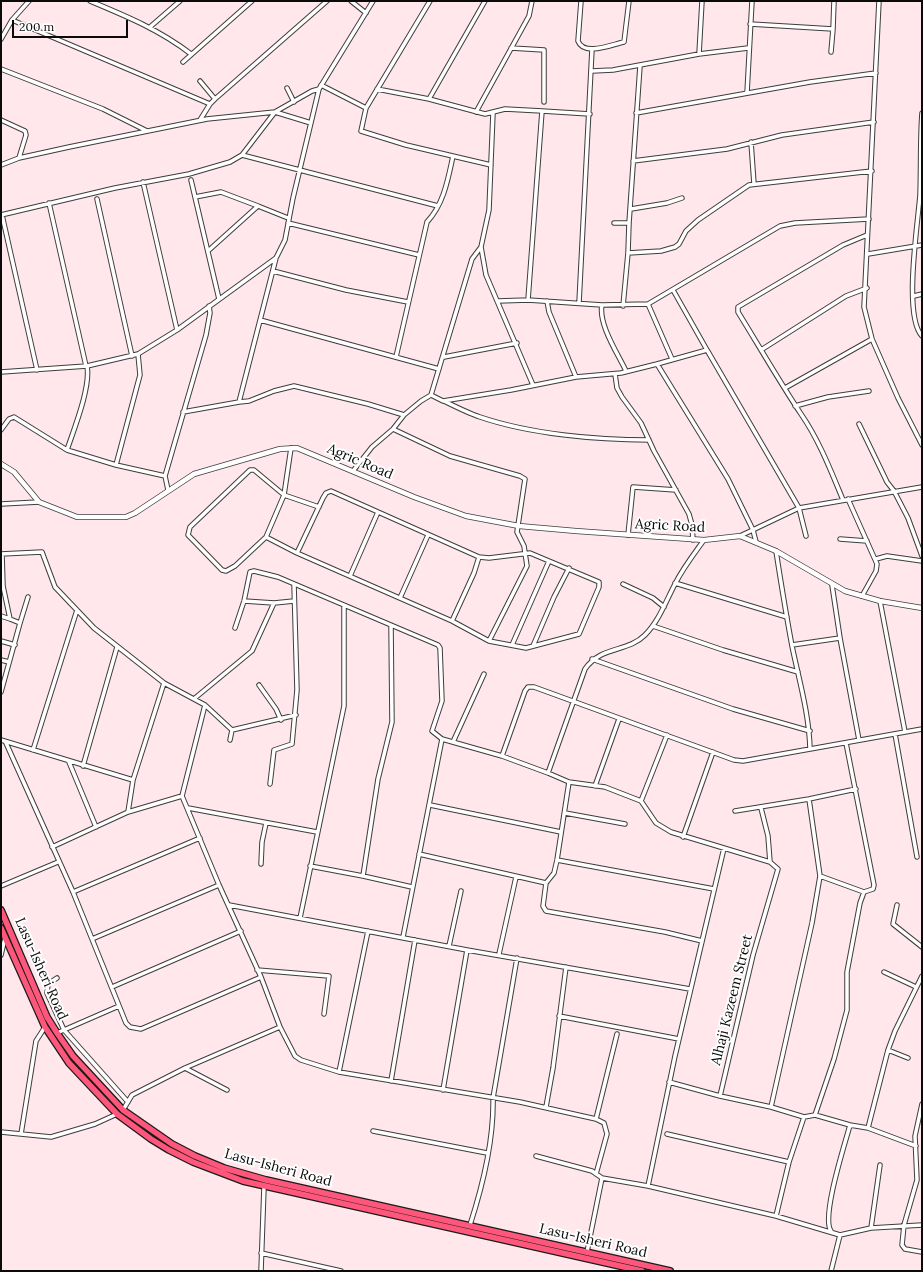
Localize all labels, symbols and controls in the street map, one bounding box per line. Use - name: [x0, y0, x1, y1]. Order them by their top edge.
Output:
- scale bar: [14, 12, 130, 38]
- text: 200 m: [19, 19, 54, 34]
- street label: Agric Road: [324, 441, 396, 483]
- street label: Agric Road: [635, 516, 705, 536]
- street label: Lasu-Isheri Road: [11, 915, 71, 1023]
- street label: Alhaji Kazeem Street: [708, 933, 756, 1067]
- street label: Lasu-Isheri Road: [223, 1146, 333, 1190]
- street label: Lasu-Isheri Road: [537, 1220, 649, 1262]

